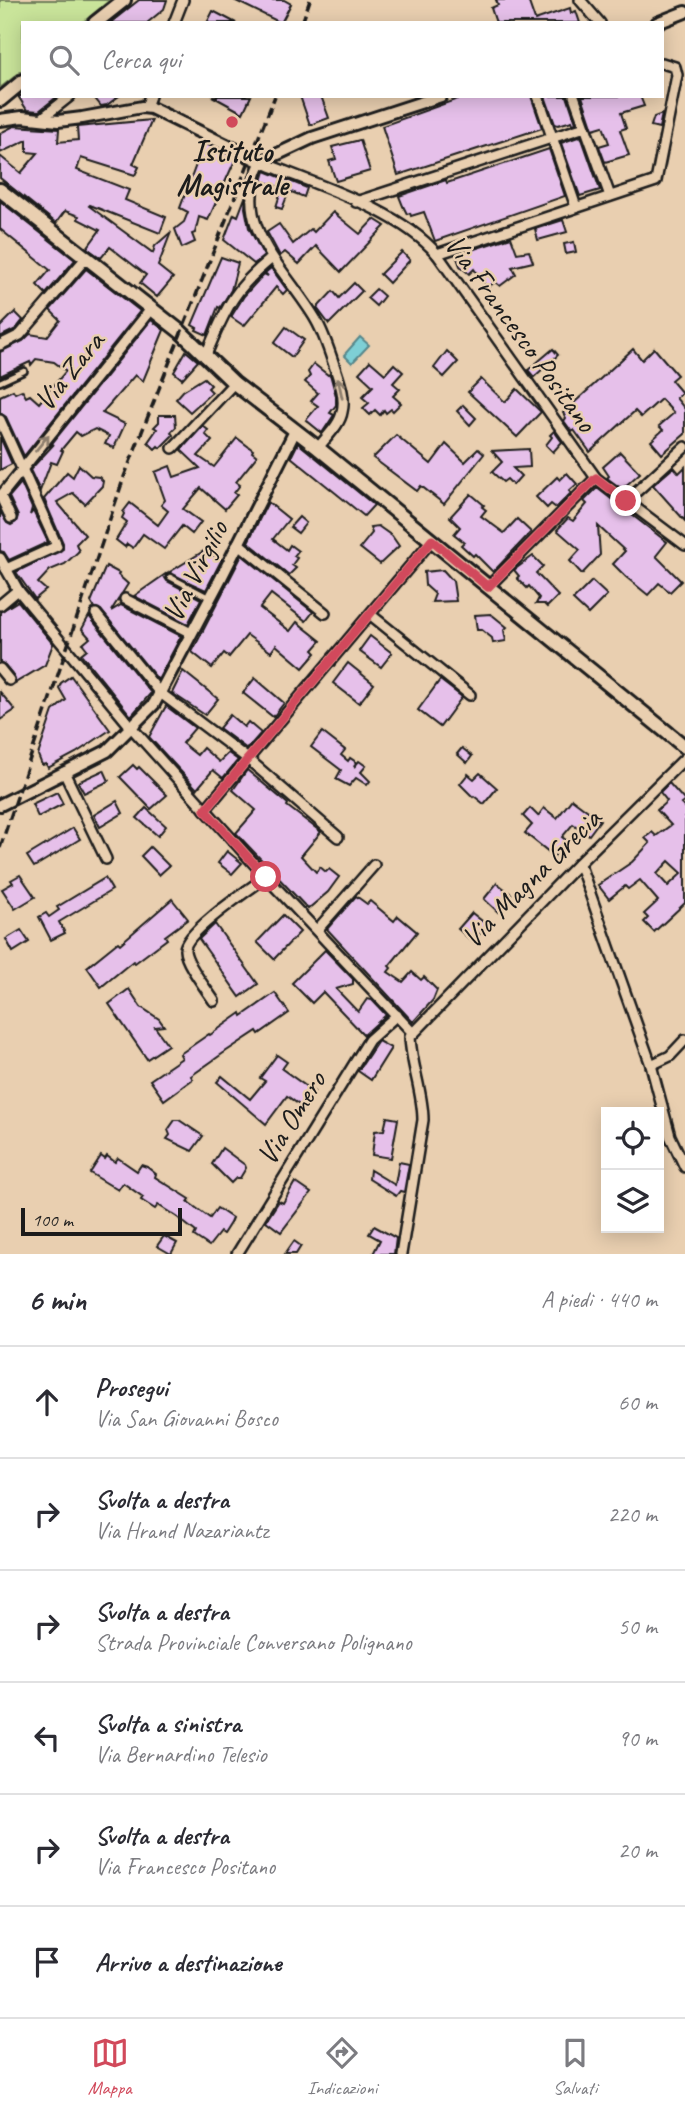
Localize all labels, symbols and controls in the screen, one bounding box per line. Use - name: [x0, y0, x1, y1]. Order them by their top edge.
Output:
- search box: [21, 21, 664, 98]
- icon: search: [45, 41, 83, 79]
- text: Cerca qui: [101, 43, 181, 76]
- marker: Istituto Magistrale: [224, 114, 240, 130]
- place label: Istituto Magistrale: [176, 132, 291, 204]
- street label: Via Francesco Positano: [437, 227, 606, 440]
- street label: Via Zara: [25, 322, 114, 418]
- one-way arrow: [333, 377, 347, 400]
- one-way arrow: [35, 435, 50, 453]
- route end: [610, 485, 641, 516]
- street label: Via Virgilio: [153, 513, 237, 628]
- street label: Via Magna Grecia: [453, 799, 610, 956]
- route start: [250, 861, 281, 892]
- street label: Via Omero: [248, 1063, 335, 1172]
- map controls: [601, 1107, 664, 1233]
- button: locate: [601, 1107, 664, 1170]
- button: layers: [601, 1170, 664, 1233]
- scale bar: [21, 1205, 182, 1237]
- text: 100 m: [32, 1208, 73, 1232]
- text: 6 min: [28, 1281, 86, 1319]
- text: A piedi · 440 m: [541, 1285, 657, 1314]
- text: Prosegui: [95, 1371, 168, 1404]
- icon: ahead: [28, 1383, 66, 1421]
- text: 60 m: [618, 1388, 657, 1417]
- text: Via San Giovanni Bosco: [95, 1404, 278, 1433]
- text: Svolta a destra: [95, 1483, 229, 1516]
- icon: right: [28, 1495, 66, 1533]
- text: 220 m: [608, 1500, 657, 1529]
- text: Via Hrand Nazariantz: [95, 1516, 268, 1545]
- text: Svolta a destra: [95, 1595, 229, 1628]
- icon: right: [28, 1607, 66, 1645]
- text: 50 m: [618, 1612, 657, 1641]
- text: Strada Provinciale Conversano Polignano: [95, 1628, 412, 1657]
- text: Svolta a sinistra: [95, 1707, 241, 1740]
- icon: left: [28, 1719, 66, 1757]
- text: 90 m: [618, 1724, 657, 1753]
- text: Via Bernardino Telesio: [95, 1740, 267, 1769]
- text: Svolta a destra: [95, 1819, 229, 1852]
- icon: right: [28, 1831, 66, 1869]
- text: 20 m: [618, 1836, 657, 1865]
- text: Via Francesco Positano: [95, 1852, 275, 1881]
- icon: arrive: [28, 1943, 66, 1981]
- text: Arrivo a destinazione: [95, 1946, 281, 1979]
- tab: Mappa: [88, 2034, 132, 2100]
- tab: Indicazioni: [307, 2034, 377, 2100]
- tab: Salvati: [553, 2034, 597, 2100]

